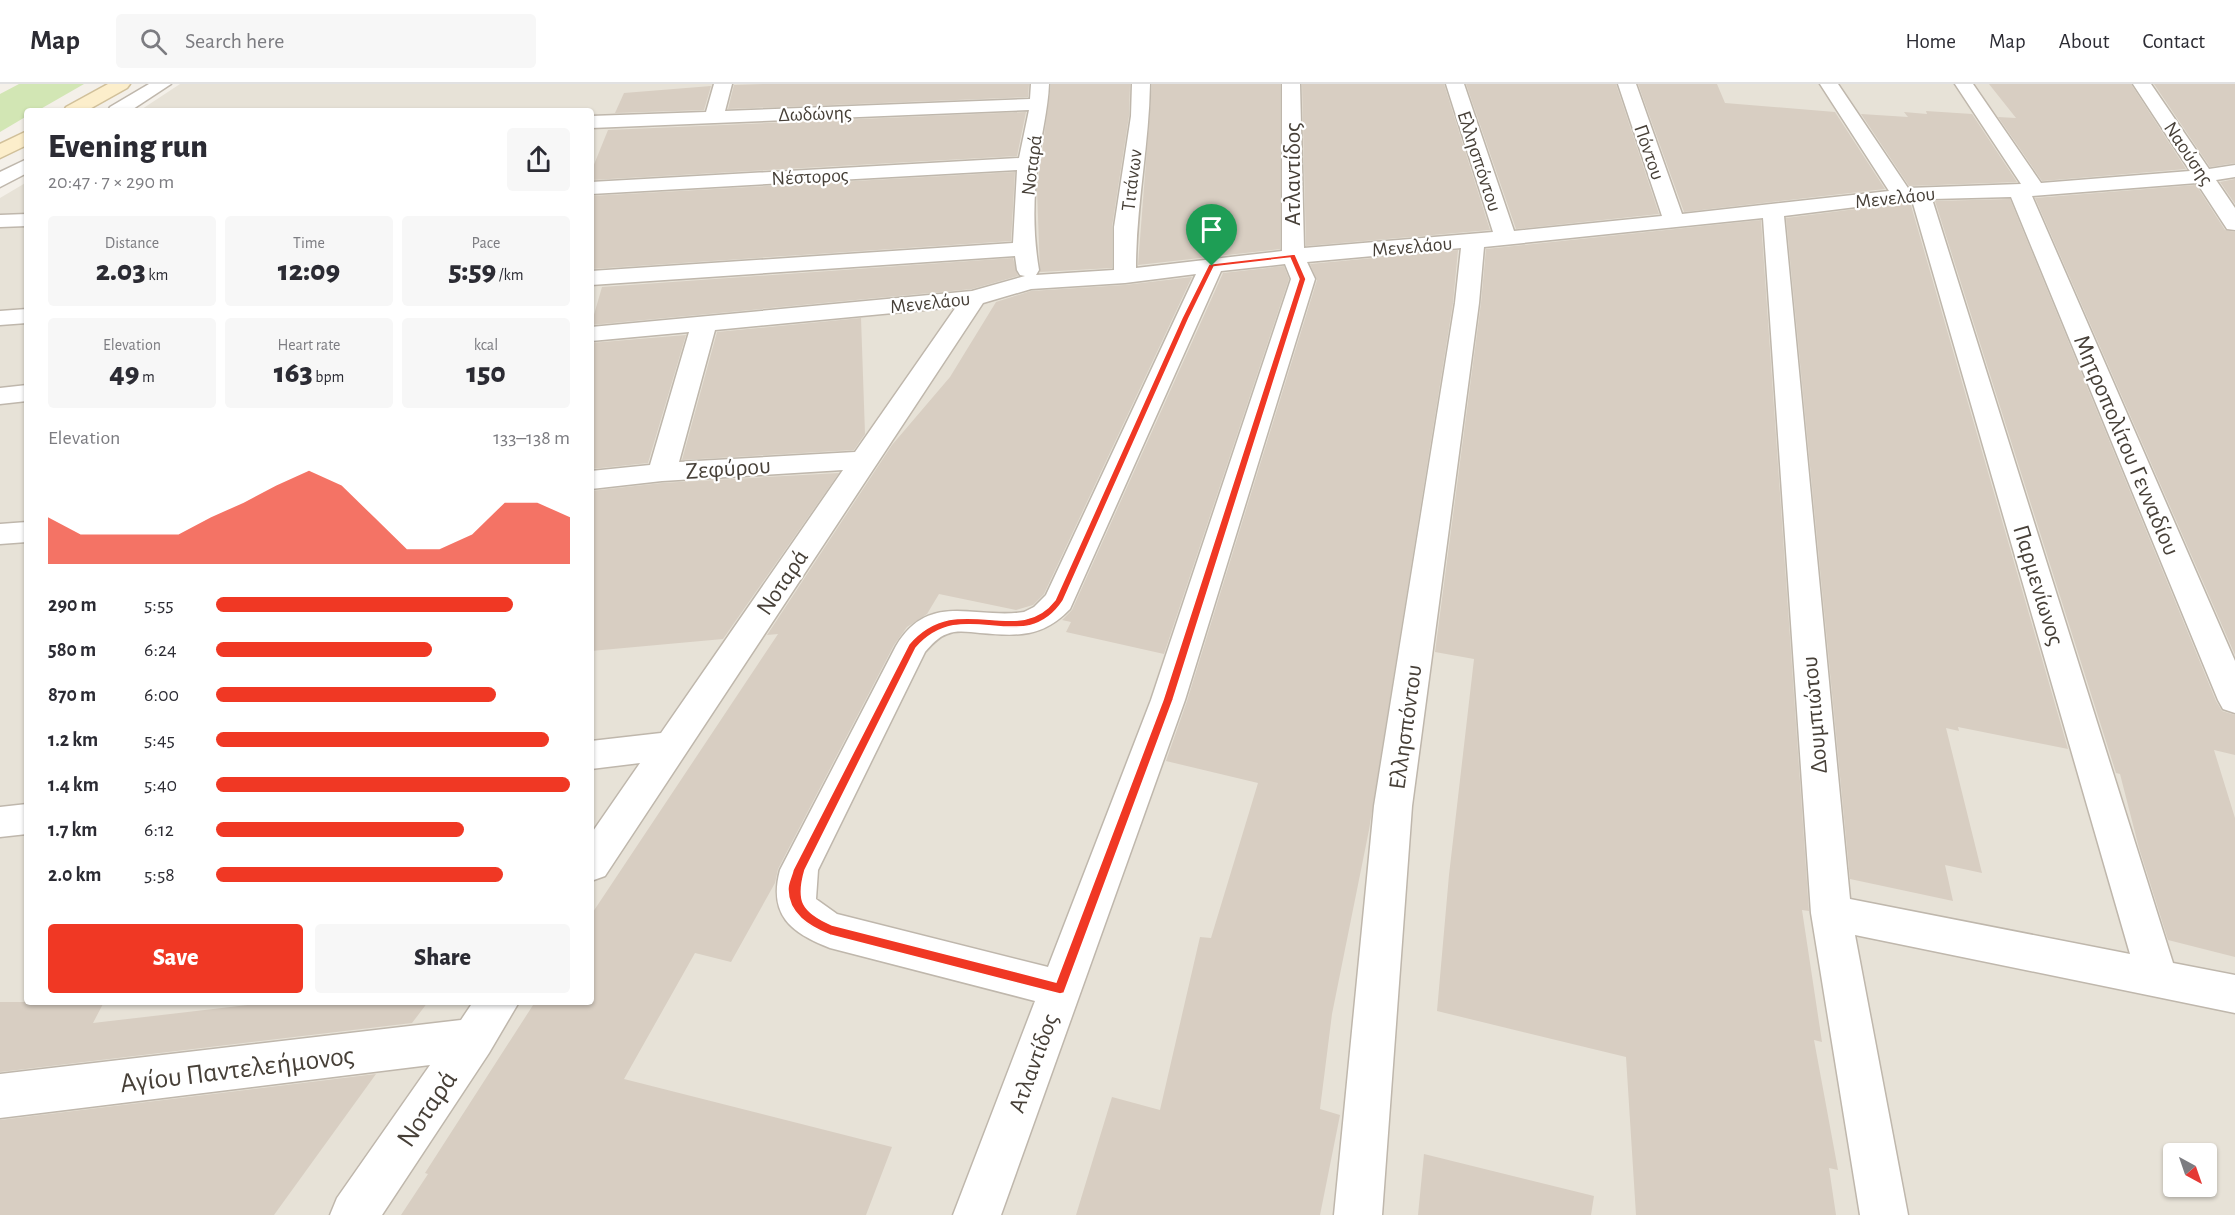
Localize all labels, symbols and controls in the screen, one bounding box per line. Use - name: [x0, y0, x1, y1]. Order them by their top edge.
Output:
- search box: [116, 14, 536, 68]
- icon: search: [137, 25, 170, 58]
- text: Map: [30, 27, 80, 55]
- text: Search here: [185, 30, 284, 52]
- text: Home: [1905, 31, 1956, 52]
- text: Map: [1989, 31, 2026, 52]
- text: About: [2059, 31, 2109, 52]
- text: Contact: [2142, 31, 2205, 52]
- street label: Δωδώνης: [778, 103, 852, 125]
- street label: Ελλησπόντου: [1453, 108, 1505, 214]
- street label: Ναούσης: [2160, 118, 2217, 189]
- street label: Ατλαντίδος: [1281, 122, 1305, 226]
- street label: Πόντου: [1630, 122, 1668, 183]
- button: share: [507, 128, 570, 191]
- text: Evening run: [48, 131, 208, 164]
- street label: Νοταρά: [1018, 134, 1046, 197]
- street label: Τιτάνων: [1118, 148, 1146, 212]
- street label: Νέστορος: [771, 165, 849, 189]
- text: 20:47 · 7 × 290 m: [48, 172, 174, 192]
- street label: Μενελάου: [1854, 184, 1936, 212]
- pin: [1186, 204, 1237, 266]
- icon: arrive: [1195, 213, 1228, 246]
- street label: Μενελάου: [1371, 234, 1453, 260]
- text: Distance: [105, 235, 159, 251]
- text: Time: [293, 235, 325, 251]
- text: Pace: [472, 235, 500, 251]
- text: 2.03: [96, 256, 146, 286]
- text: 12:09: [278, 256, 340, 286]
- text: 5:59: [448, 256, 496, 286]
- text: km: [146, 267, 168, 283]
- text: /km: [496, 267, 524, 283]
- street label: Μενελάου: [889, 289, 971, 317]
- street label: Μητροπολίτου Γενναδίου: [2069, 332, 2183, 559]
- text: Elevation: [103, 337, 161, 353]
- text: Heart rate: [278, 337, 340, 353]
- text: kcal: [474, 337, 498, 353]
- text: 49: [109, 358, 139, 388]
- text: 163: [274, 358, 313, 388]
- text: 150: [466, 358, 506, 388]
- text: m: [139, 369, 155, 385]
- text: bpm: [313, 369, 344, 385]
- text: Elevation: [48, 428, 120, 448]
- text: 133–138 m: [493, 428, 570, 448]
- street label: Ζεφύρου: [685, 454, 772, 484]
- street label: Παρμενίωνος: [2008, 522, 2068, 648]
- street label: Νοταρά: [752, 545, 813, 620]
- text: 290 m: [48, 595, 97, 615]
- text: 5:55: [144, 595, 174, 615]
- text: 580 m: [48, 640, 96, 660]
- text: 6:24: [144, 640, 177, 660]
- street label: Δουμπιώτου: [1798, 655, 1832, 775]
- street label: Ελλησπόντου: [1385, 663, 1427, 791]
- text: 870 m: [48, 685, 96, 705]
- text: 6:00: [144, 685, 179, 705]
- text: 1.2 km: [48, 730, 98, 750]
- text: 5:45: [144, 730, 175, 750]
- text: 1.4 km: [48, 775, 99, 795]
- text: 5:40: [144, 775, 177, 795]
- text: 1.7 km: [48, 820, 97, 840]
- text: 6:12: [144, 820, 174, 840]
- text: 2.0 km: [48, 865, 101, 885]
- text: 5:58: [144, 865, 175, 885]
- button: Save: [48, 924, 303, 993]
- button: Share: [315, 924, 570, 993]
- street label: Ατλαντίδος: [1005, 1011, 1063, 1116]
- street label: Αγίου Παντελεήμονος: [119, 1042, 356, 1098]
- street label: Νοταρά: [392, 1066, 463, 1152]
- north arrow: [2163, 1143, 2217, 1197]
- map controls: [2163, 1143, 2217, 1197]

